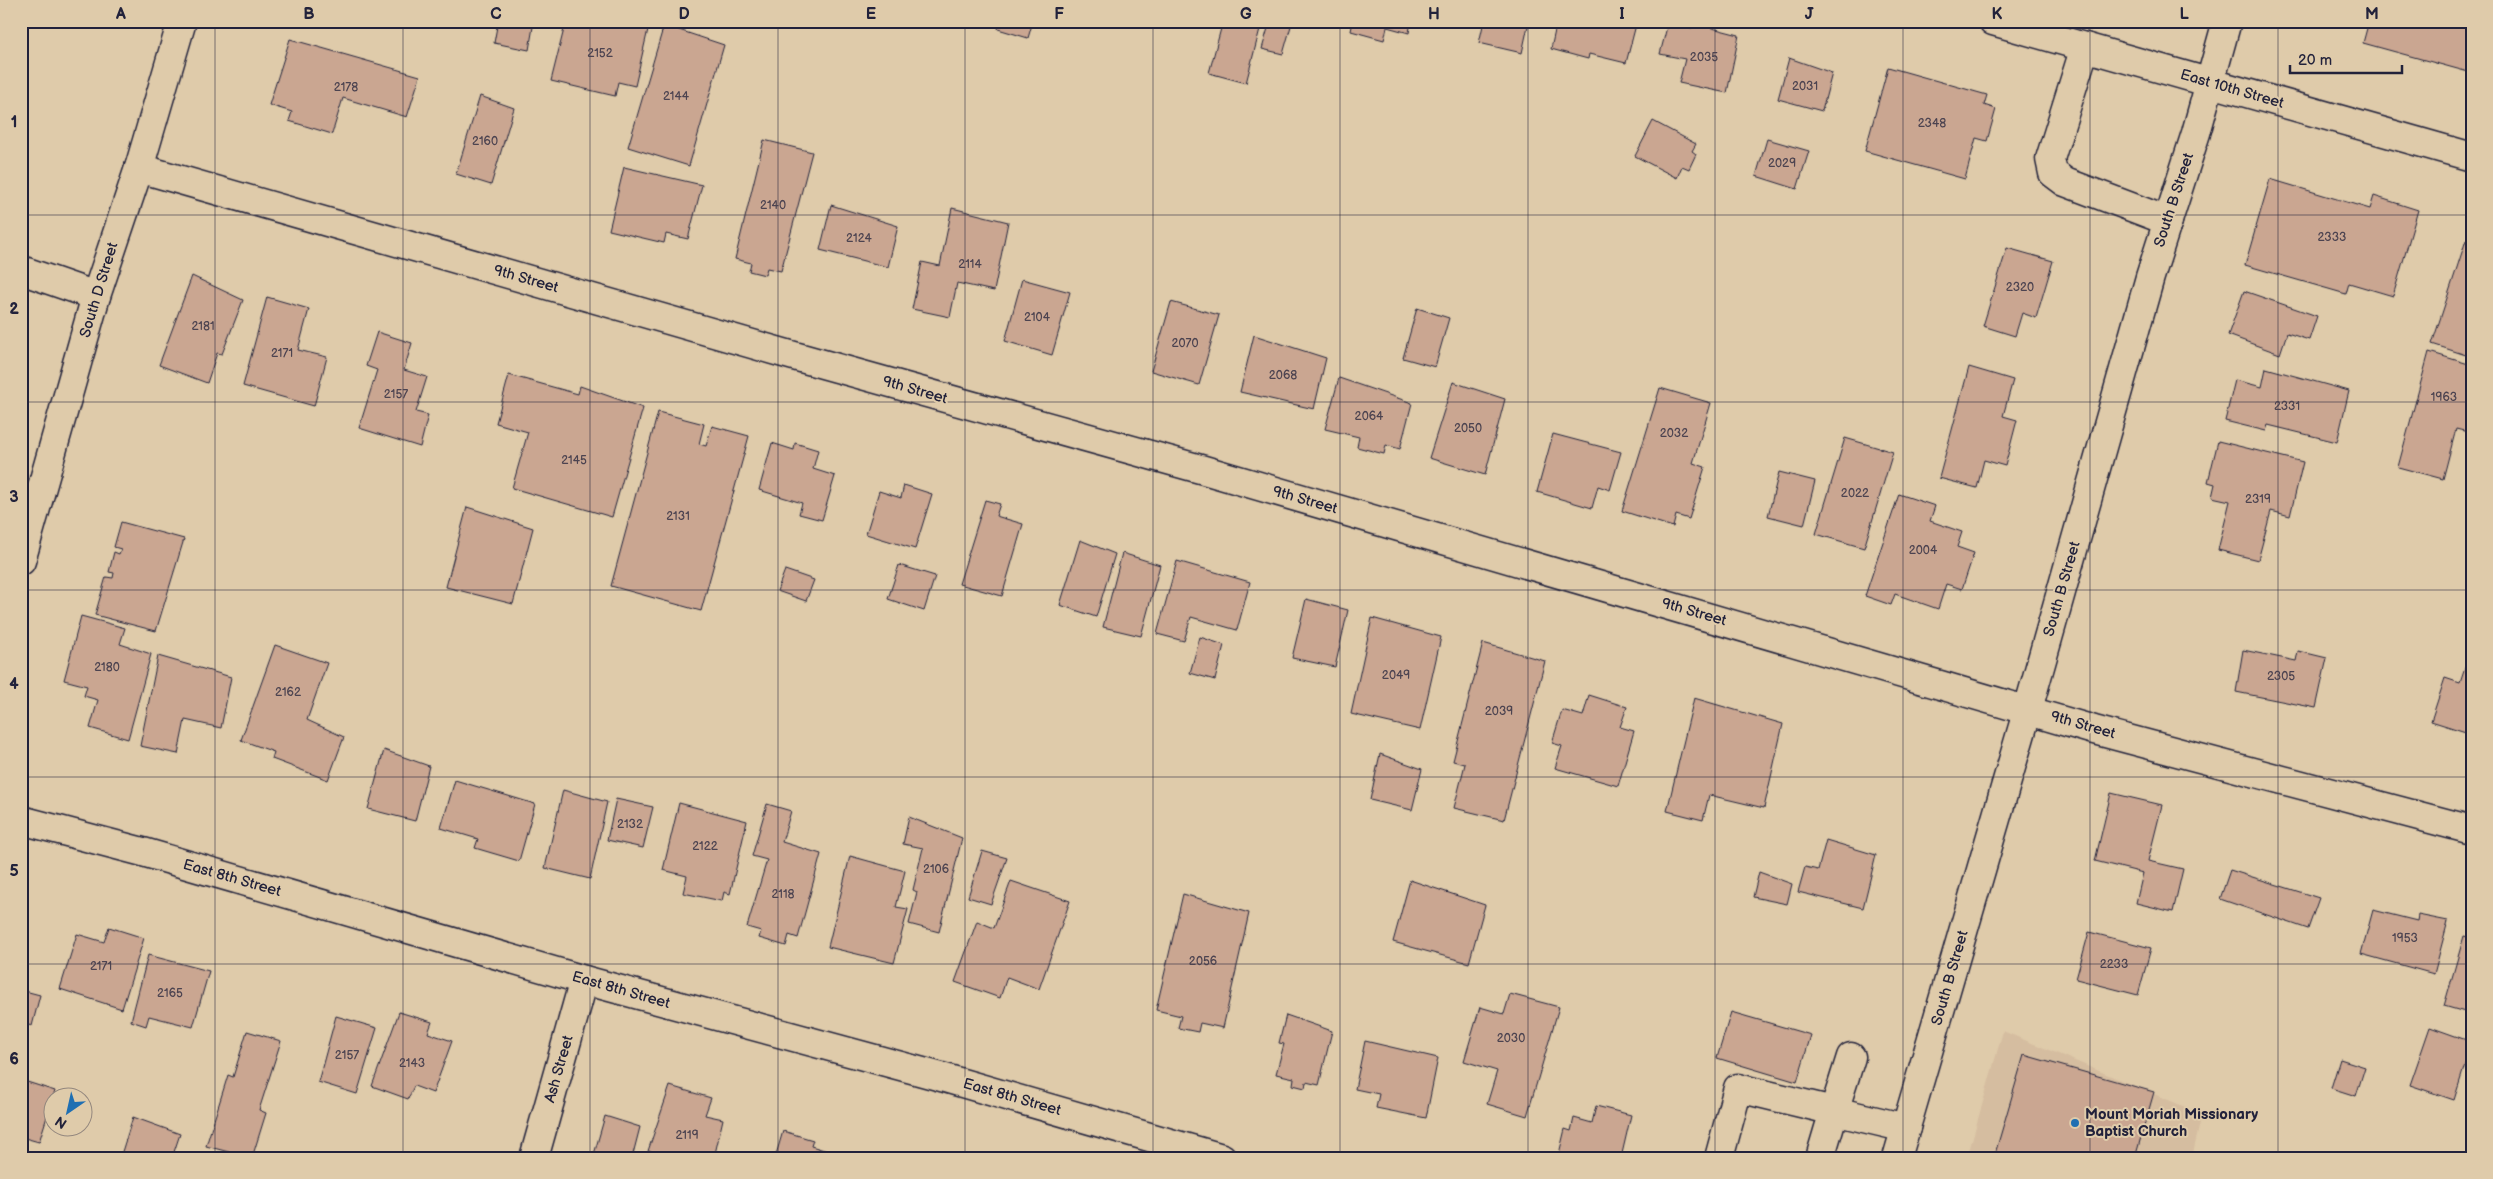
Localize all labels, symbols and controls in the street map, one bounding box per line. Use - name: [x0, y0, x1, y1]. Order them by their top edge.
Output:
- text: A: [115, 5, 126, 24]
- text: B: [303, 5, 315, 24]
- text: C: [490, 5, 502, 24]
- text: D: [678, 5, 690, 24]
- text: E: [866, 5, 876, 24]
- text: F: [1054, 5, 1064, 24]
- text: G: [1240, 5, 1252, 24]
- text: H: [1428, 5, 1440, 24]
- text: I: [1619, 5, 1625, 24]
- text: J: [1805, 5, 1814, 24]
- text: K: [1992, 5, 2003, 24]
- text: L: [2179, 5, 2189, 24]
- text: M: [2365, 5, 2379, 24]
- scale bar: [2290, 42, 2403, 74]
- house number: 2152: [587, 46, 613, 61]
- house number: 2035: [1690, 50, 1718, 65]
- text: 20 m: [2298, 51, 2332, 70]
- street label: East 10th Street: [2178, 65, 2286, 113]
- house number: 2031: [1792, 79, 1818, 94]
- house number: 2178: [334, 80, 358, 95]
- house number: 2144: [663, 89, 690, 104]
- text: 1: [11, 113, 17, 132]
- house number: 2348: [1918, 116, 1946, 131]
- house number: 2160: [472, 134, 498, 149]
- street label: South B Street: [2150, 150, 2198, 250]
- house number: 2029: [1768, 156, 1796, 171]
- house number: 2140: [760, 198, 786, 213]
- house number: 2333: [2318, 230, 2346, 245]
- house number: 2124: [846, 231, 873, 246]
- street label: South D Street: [75, 240, 123, 340]
- house number: 2114: [958, 257, 982, 272]
- street label: 9th Street: [491, 261, 561, 297]
- house number: 2320: [2006, 280, 2034, 295]
- text: 2: [9, 300, 19, 319]
- house number: 2104: [1024, 310, 1051, 325]
- house number: 2181: [191, 319, 215, 334]
- house number: 2070: [1171, 336, 1199, 351]
- house number: 2171: [271, 346, 293, 361]
- house number: 2068: [1269, 368, 1297, 383]
- street label: 9th Street: [880, 372, 950, 408]
- house number: 2157: [384, 387, 408, 402]
- house number: 1963: [2431, 390, 2457, 405]
- house number: 2331: [2274, 399, 2300, 414]
- house number: 2064: [1355, 409, 1384, 424]
- house number: 2050: [1454, 421, 1482, 436]
- house number: 2032: [1660, 426, 1688, 441]
- house number: 2145: [561, 453, 587, 468]
- street label: 9th Street: [1270, 482, 1340, 518]
- house number: 2022: [1841, 486, 1869, 501]
- text: 3: [9, 488, 19, 507]
- house number: 2319: [2245, 492, 2271, 507]
- house number: 2131: [666, 509, 690, 524]
- street label: South B Street: [2039, 539, 2085, 639]
- house number: 2004: [1909, 543, 1938, 558]
- street label: 9th Street: [1659, 594, 1729, 630]
- house number: 2180: [94, 660, 120, 675]
- house number: 2049: [1382, 668, 1410, 683]
- house number: 2305: [2267, 669, 2295, 684]
- text: 4: [9, 675, 19, 694]
- house number: 2162: [275, 685, 301, 700]
- house number: 2039: [1485, 704, 1513, 719]
- street label: 9th Street: [2048, 707, 2118, 743]
- house number: 2132: [617, 817, 643, 832]
- house number: 2122: [692, 839, 718, 854]
- street label: East 8th Street: [181, 855, 284, 901]
- text: 5: [9, 862, 19, 881]
- house number: 2106: [923, 862, 949, 877]
- house number: 2118: [771, 887, 795, 902]
- street label: South B Street: [1927, 928, 1973, 1028]
- house number: 1953: [2392, 931, 2418, 946]
- house number: 2056: [1189, 954, 1217, 969]
- house number: 2233: [2100, 957, 2128, 972]
- house number: 2171: [90, 959, 112, 974]
- street label: East 8th Street: [570, 967, 673, 1013]
- house number: 2165: [157, 986, 183, 1001]
- house number: 2030: [1497, 1031, 1525, 1046]
- street label: Ash Street: [540, 1033, 578, 1105]
- house number: 2157: [335, 1048, 359, 1063]
- text: 6: [9, 1050, 19, 1069]
- house number: 2143: [399, 1056, 425, 1071]
- street label: East 8th Street: [961, 1074, 1064, 1120]
- north arrow: [42, 1086, 92, 1136]
- place label: Mount Moriah Missionary Baptist Church: [2085, 1105, 2258, 1141]
- text: N: [52, 1112, 70, 1132]
- marker: Mount Moriah Missionary Baptist Church: [2069, 1117, 2081, 1129]
- house number: 2119: [675, 1128, 699, 1143]

